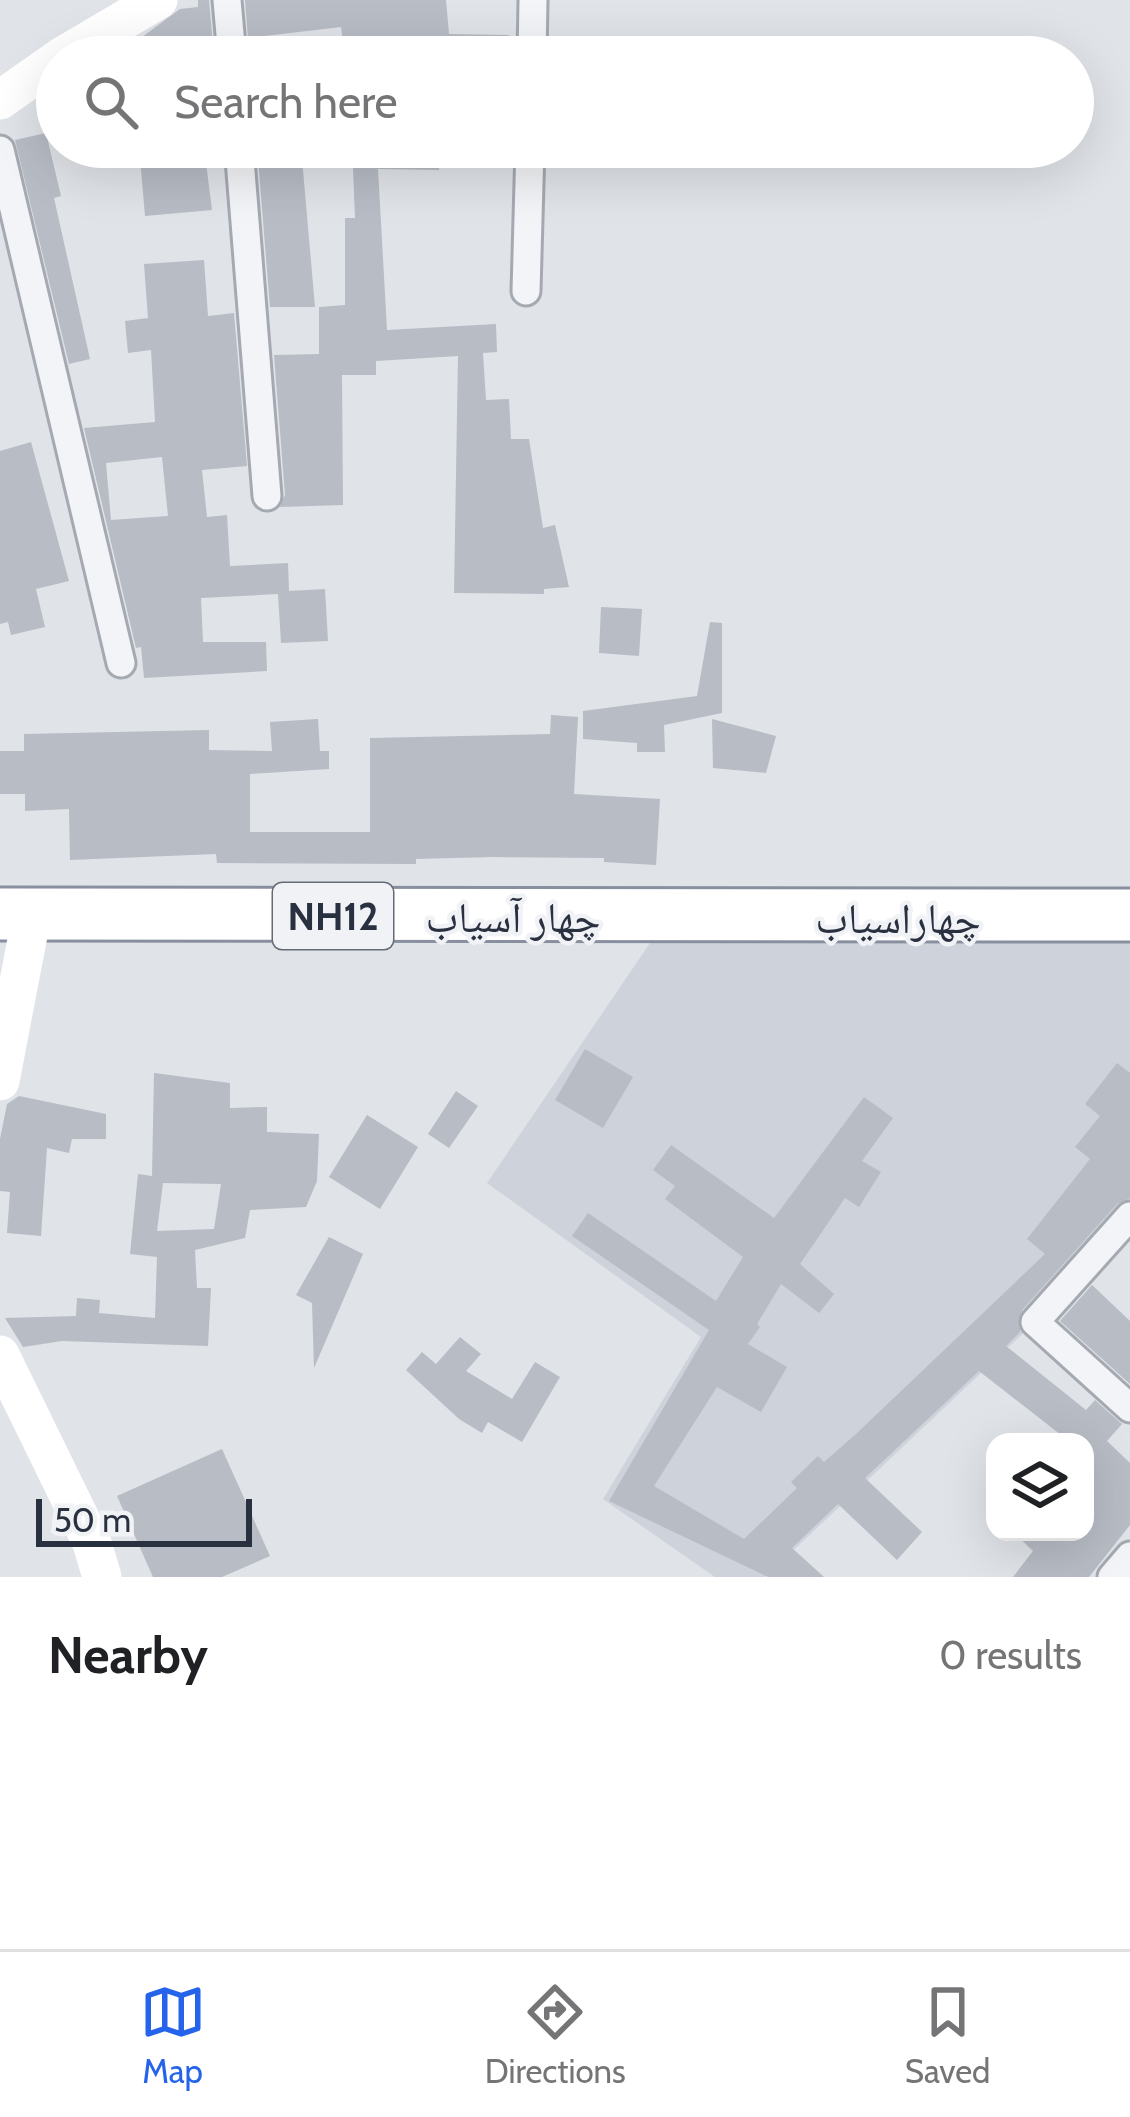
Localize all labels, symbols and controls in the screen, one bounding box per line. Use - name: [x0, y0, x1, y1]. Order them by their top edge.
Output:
- search box: [36, 36, 1094, 168]
- icon: search: [78, 69, 144, 135]
- text: Search here: [174, 75, 398, 129]
- road number: NH12: [273, 883, 393, 949]
- street label: چهار آسیاب: [426, 891, 600, 943]
- street label: چهاراسیاب: [815, 892, 981, 944]
- map controls: [986, 1433, 1094, 1541]
- button: layers: [986, 1433, 1094, 1541]
- scale bar: [36, 1493, 252, 1546]
- text: 50 m: [54, 1500, 131, 1540]
- text: Nearby: [48, 1624, 208, 1686]
- text: 0 results: [939, 1631, 1082, 1679]
- tab: Map: [140, 1979, 206, 2091]
- tab: Directions: [485, 1979, 626, 2091]
- tab: Saved: [905, 1979, 990, 2091]

